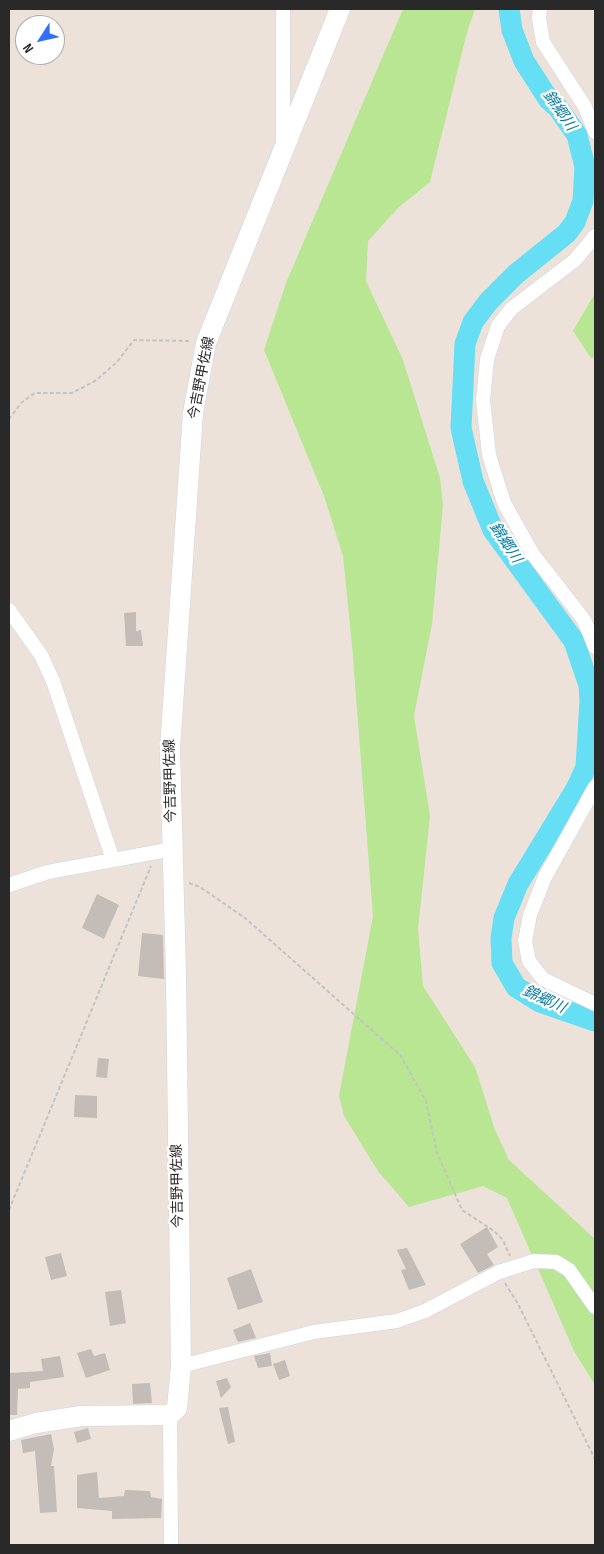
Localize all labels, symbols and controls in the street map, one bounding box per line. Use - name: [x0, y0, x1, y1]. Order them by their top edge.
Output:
- north arrow: [15, 15, 65, 65]
- text: N: [19, 40, 37, 56]
- water label: 錦郷川: [539, 87, 579, 135]
- street label: 今吉野甲佐線: [186, 335, 218, 421]
- water label: 錦郷川: [485, 519, 525, 567]
- street label: 今吉野甲佐線: [162, 739, 180, 823]
- water label: 錦郷川: [520, 982, 568, 1018]
- street label: 今吉野甲佐線: [169, 1144, 187, 1228]

